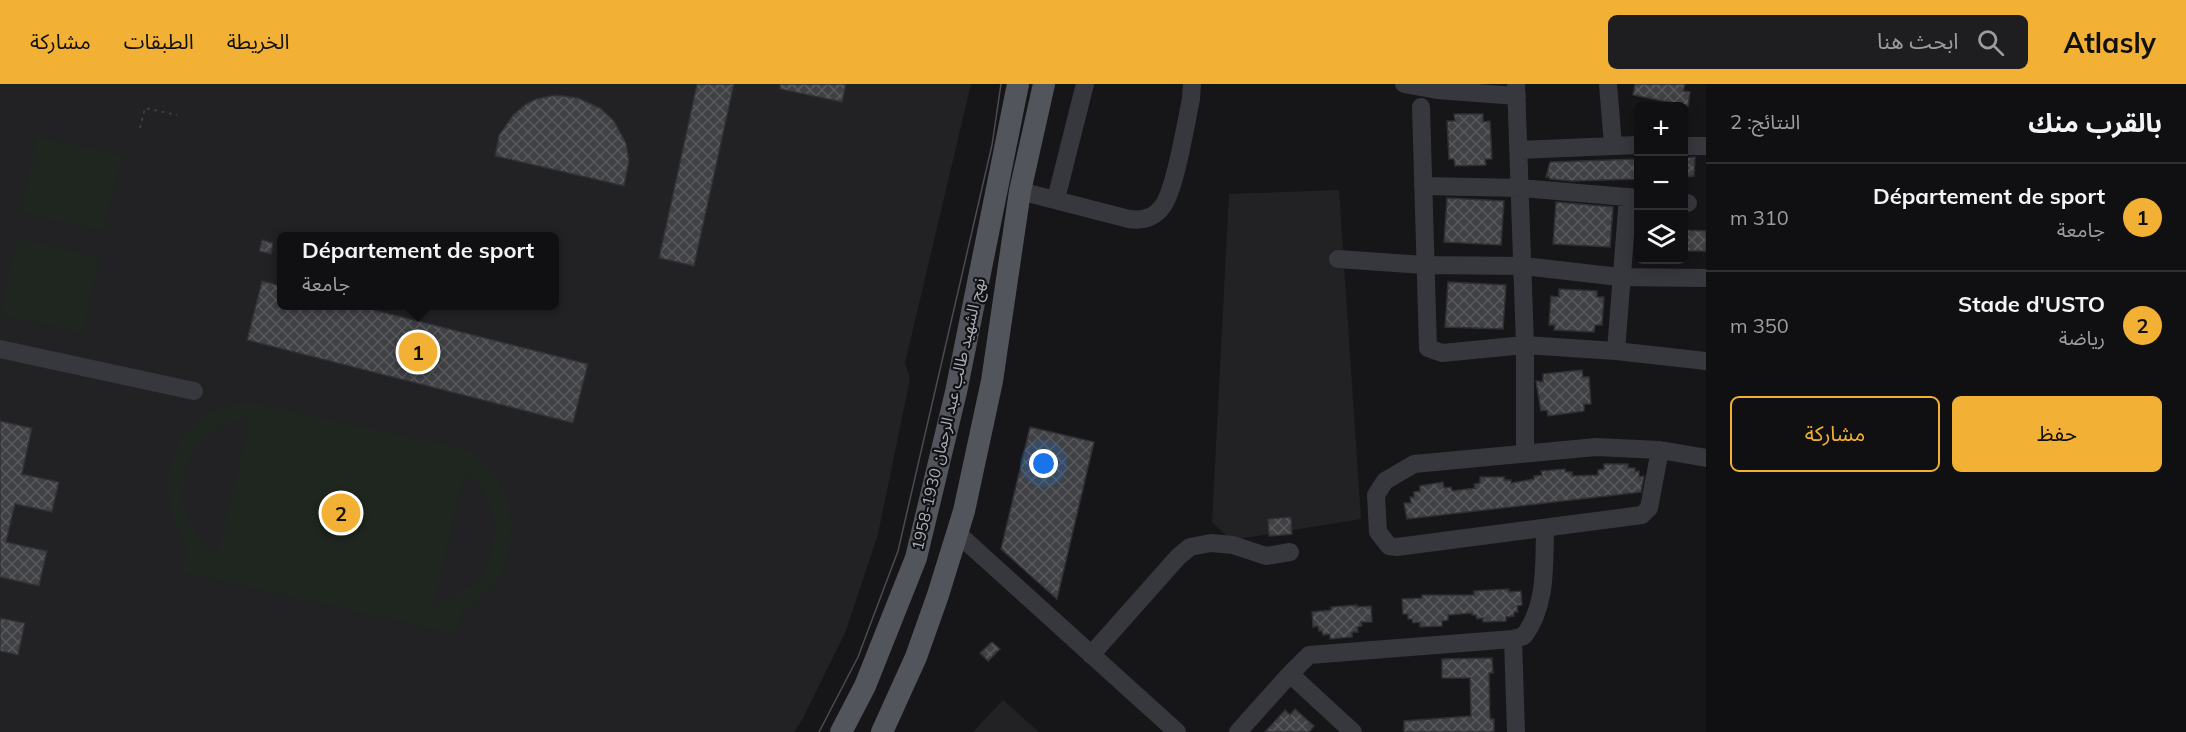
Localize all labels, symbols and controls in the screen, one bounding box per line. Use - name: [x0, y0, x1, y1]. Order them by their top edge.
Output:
- search box: [1608, 15, 2028, 69]
- text: Atlasly: [2064, 25, 2156, 60]
- icon: search: [1974, 26, 2007, 59]
- text: ابحث هنا: [1877, 27, 1959, 55]
- text: مشاركة: [30, 28, 91, 54]
- text: الطبقات: [124, 28, 194, 54]
- text: الخريطة: [227, 28, 290, 54]
- map controls: [1634, 102, 1688, 264]
- button: +: [1634, 102, 1688, 156]
- text: بالقرب منك: [2028, 106, 2162, 139]
- text: النتائج: 2: [1730, 109, 1800, 134]
- button: −: [1634, 156, 1688, 210]
- text: Département de sport: [1873, 182, 2105, 210]
- text: 310 m: [1730, 205, 1789, 230]
- text: 1: [2137, 205, 2149, 230]
- button: layers: [1634, 210, 1688, 264]
- text: جامعة: [2057, 217, 2105, 242]
- popup: [277, 232, 559, 310]
- text: Département de sport: [302, 236, 534, 264]
- text: جامعة: [302, 271, 350, 296]
- street label: نهج الشهيد طالب عبد الرحمان 1930-1958: [907, 276, 992, 553]
- text: Stade d'USTO: [1958, 290, 2105, 318]
- text: 350 m: [1730, 313, 1789, 338]
- text: 2: [2137, 313, 2149, 338]
- text: رياضة: [2059, 325, 2105, 350]
- pin: 1: [398, 330, 438, 374]
- button: مشاركة: [1730, 396, 1940, 472]
- button: حفظ: [1952, 396, 2162, 472]
- your location: [1029, 449, 1058, 478]
- pin: 2: [322, 490, 360, 536]

